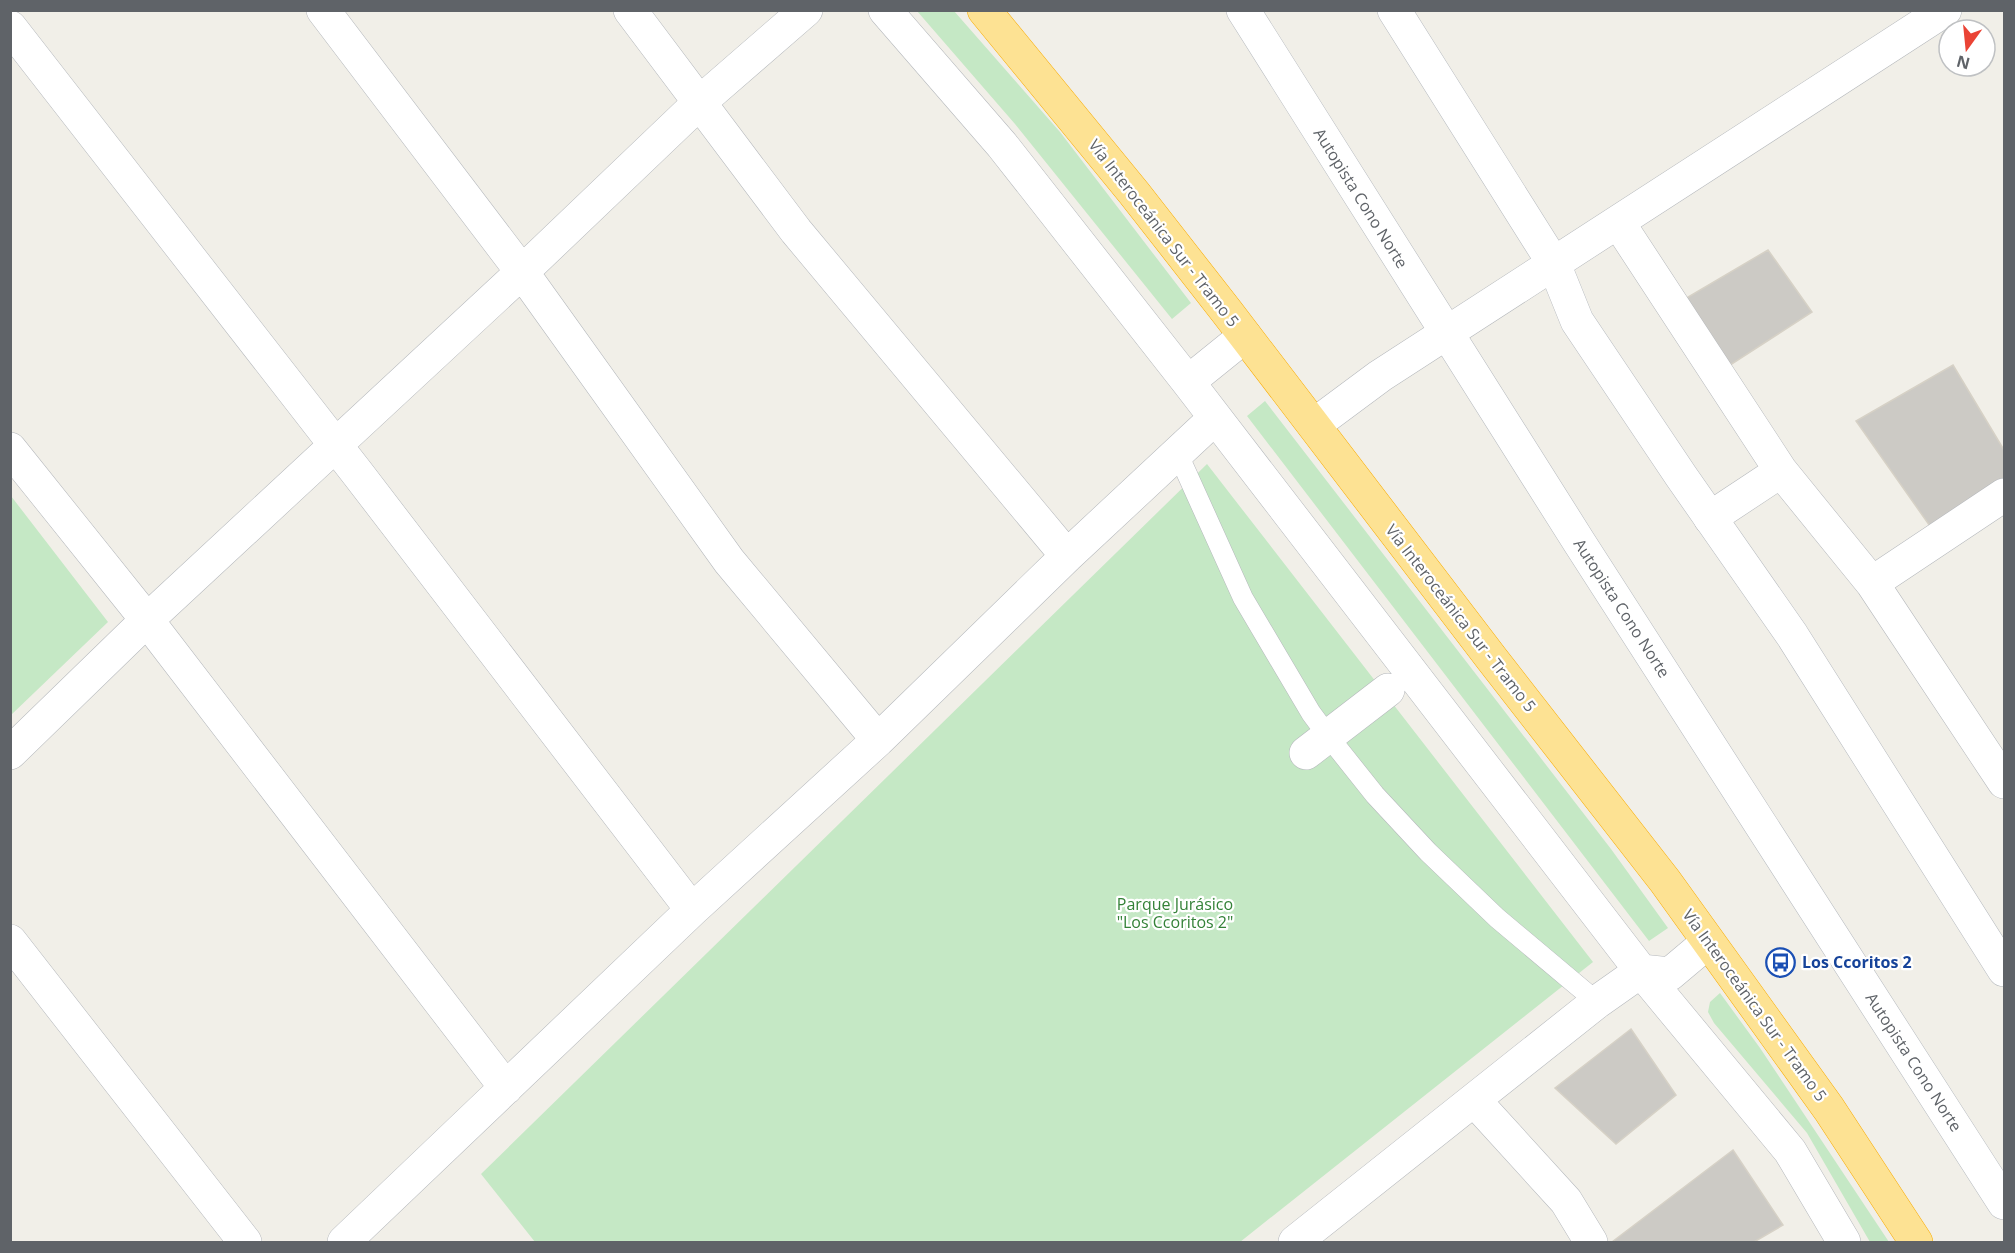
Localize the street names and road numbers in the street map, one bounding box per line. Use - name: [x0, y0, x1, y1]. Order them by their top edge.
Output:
- street label: Autopista Cono Norte: [1309, 124, 1413, 272]
- street label: Vía Interoceánica Sur - Tramo 5: [1084, 135, 1244, 331]
- street label: Vía Interoceánica Sur - Tramo 5: [1381, 520, 1541, 716]
- street label: Autopista Cono Norte: [1569, 534, 1675, 682]
- street label: Vía Interoceánica Sur - Tramo 5: [1678, 905, 1832, 1105]
- street label: Autopista Cono Norte: [1861, 988, 1967, 1136]

